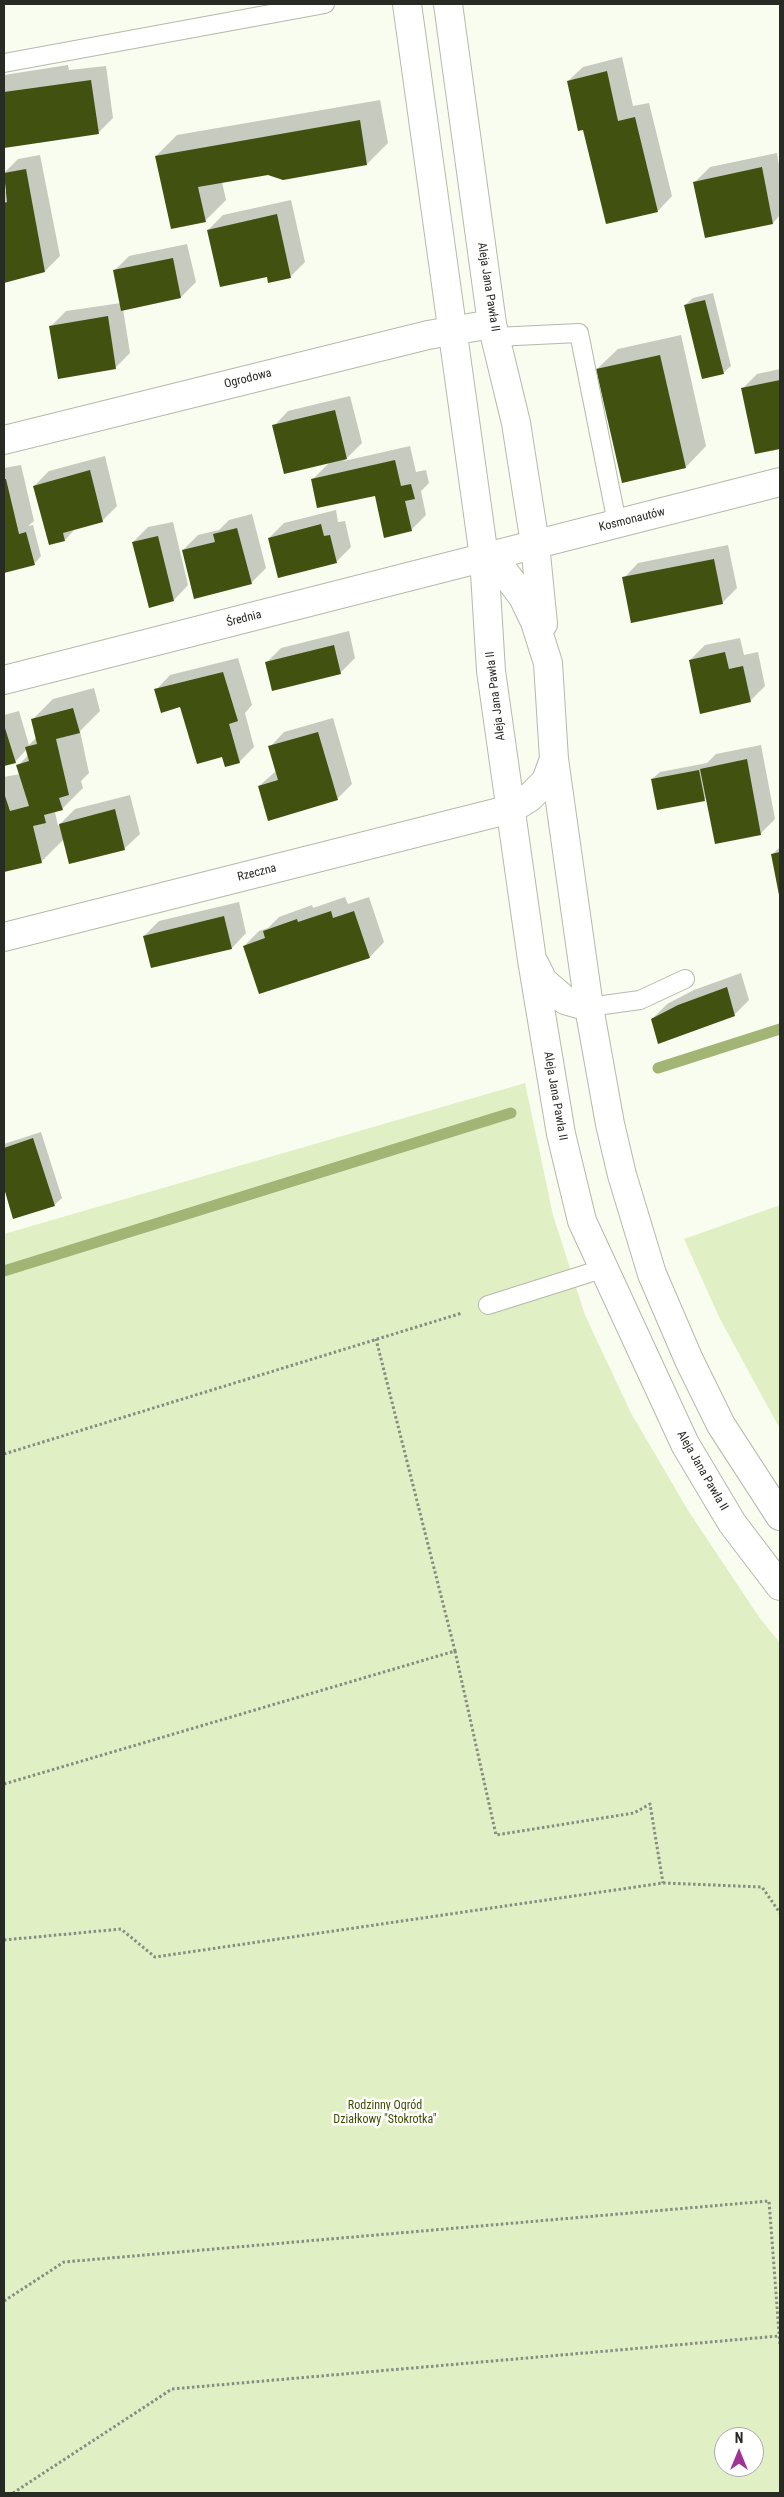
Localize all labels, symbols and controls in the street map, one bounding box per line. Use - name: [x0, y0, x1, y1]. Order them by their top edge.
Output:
- street label: Aleja Jana Pawła II: [474, 241, 502, 333]
- street label: Ogrodowa: [223, 366, 273, 392]
- street label: Kosmonautów: [597, 505, 667, 535]
- street label: Średnia: [225, 608, 263, 630]
- street label: Aleja Jana Pawła II: [483, 650, 509, 742]
- street label: Rzeczna: [236, 861, 278, 885]
- street label: Aleja Jana Pawła II: [540, 1050, 570, 1142]
- street label: Aleja Jana Pawła II: [673, 1428, 731, 1514]
- park label: Rodzinny Ogród Działkowy "Stokrotka": [333, 2099, 437, 2127]
- north arrow: [714, 2427, 764, 2477]
- text: N: [735, 2430, 743, 2446]

